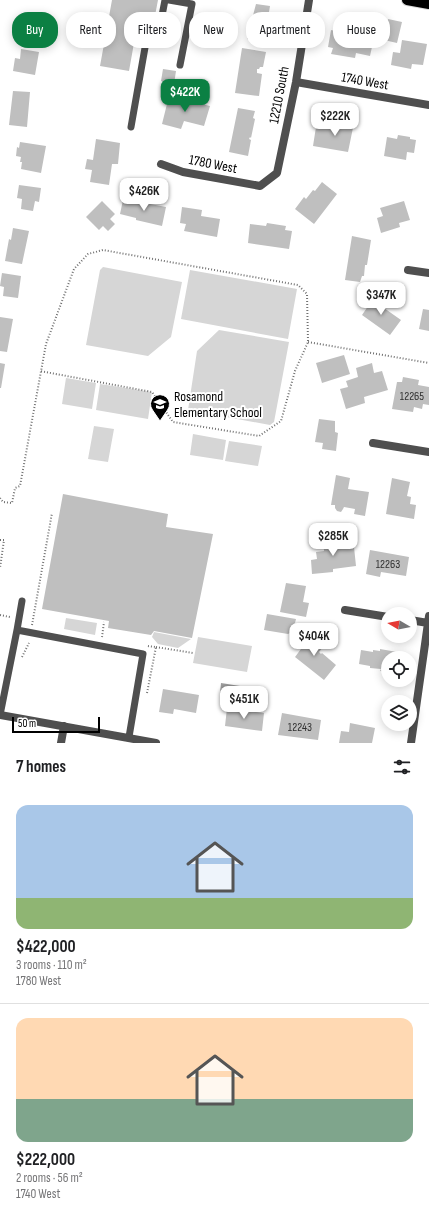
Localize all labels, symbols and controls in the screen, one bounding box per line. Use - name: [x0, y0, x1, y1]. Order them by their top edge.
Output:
- chip: Buy: [12, 12, 58, 48]
- chip: Rent: [66, 12, 116, 48]
- chip: Filters: [124, 12, 181, 48]
- chip: New: [189, 12, 238, 48]
- chip: Apartment: [246, 12, 325, 48]
- chip: House: [333, 12, 390, 48]
- street label: 12210 South: [265, 65, 293, 125]
- street label: 1740 West: [340, 68, 390, 94]
- pin: $422K: [157, 79, 213, 113]
- text: $422K: [170, 84, 200, 100]
- pin: $222K: [307, 103, 363, 137]
- text: $222K: [320, 108, 350, 124]
- street label: 1780 West: [187, 151, 239, 177]
- pin: $426K: [116, 178, 172, 212]
- text: $426K: [129, 183, 159, 199]
- pin: $347K: [353, 282, 409, 316]
- text: $347K: [366, 287, 396, 303]
- place label: Rosamond Elementary School: [174, 388, 262, 421]
- house number: 12265: [400, 389, 424, 404]
- school or university icon: Rosamond Elementary School: [149, 393, 171, 421]
- pin: $285K: [305, 523, 361, 557]
- text: $285K: [318, 528, 348, 544]
- house number: 12263: [376, 557, 400, 572]
- north arrow: [381, 607, 417, 643]
- map controls: [381, 607, 417, 731]
- pin: $404K: [286, 623, 342, 657]
- text: $404K: [298, 628, 330, 644]
- button: locate: [381, 651, 417, 687]
- pin: $451K: [216, 686, 272, 720]
- text: $451K: [229, 691, 259, 707]
- button: layers: [381, 695, 417, 731]
- scale bar: [12, 715, 100, 734]
- text: 50 m: [18, 717, 36, 730]
- house number: 12243: [288, 720, 312, 735]
- icon: filters: [391, 756, 413, 778]
- text: 7 homes: [16, 757, 66, 777]
- icon: home: [179, 831, 251, 903]
- text: $422,000: [16, 937, 76, 957]
- text: 3 rooms · 110 m²: [16, 957, 87, 973]
- text: 1780 West: [16, 973, 61, 989]
- icon: home: [179, 1044, 251, 1116]
- text: $222,000: [16, 1150, 75, 1170]
- text: 2 rooms · 56 m²: [16, 1170, 83, 1186]
- text: 1740 West: [16, 1186, 60, 1202]

